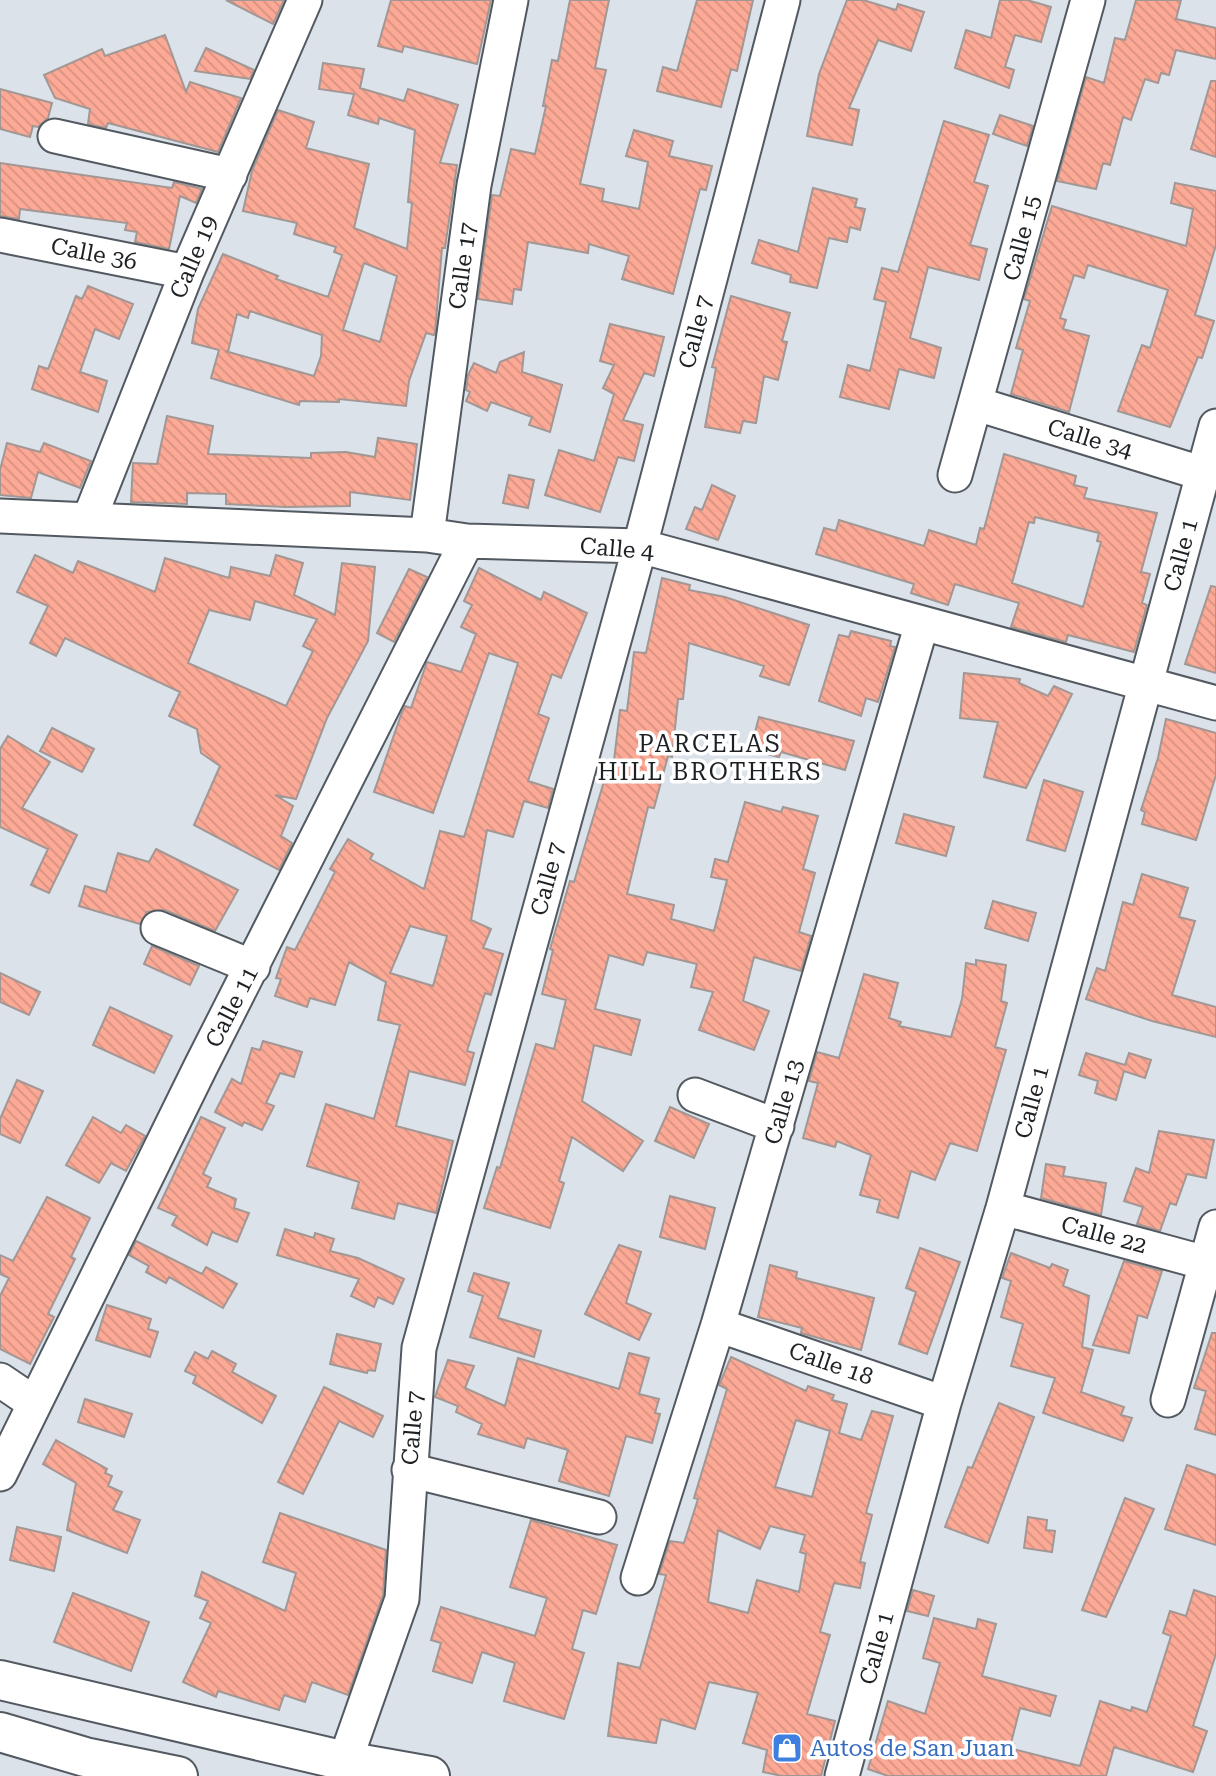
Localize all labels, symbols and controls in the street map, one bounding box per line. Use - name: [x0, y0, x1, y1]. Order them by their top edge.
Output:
- street label: Calle 15: [998, 192, 1046, 284]
- street label: Calle 19: [165, 211, 224, 302]
- street label: Calle 17: [444, 221, 482, 311]
- street label: Calle 36: [49, 232, 140, 276]
- street label: Calle 7: [673, 292, 719, 371]
- street label: Calle 34: [1044, 413, 1136, 465]
- street label: Calle 1: [1158, 516, 1204, 594]
- street label: Calle 4: [579, 532, 655, 566]
- district label: PARCELAS HILL BROTHERS: [597, 730, 823, 786]
- street label: Calle 7: [525, 839, 571, 918]
- street label: Calle 11: [200, 962, 264, 1052]
- street label: Calle 13: [759, 1056, 809, 1148]
- street label: Calle 1: [1009, 1063, 1055, 1141]
- street label: Calle 22: [1058, 1211, 1150, 1259]
- street label: Calle 18: [785, 1337, 877, 1391]
- street label: Calle 7: [396, 1390, 430, 1466]
- street label: Calle 1: [854, 1609, 900, 1687]
- shop icon: Autos de San Juan: [770, 1731, 804, 1765]
- place label: Autos de San Juan: [810, 1735, 1015, 1762]

